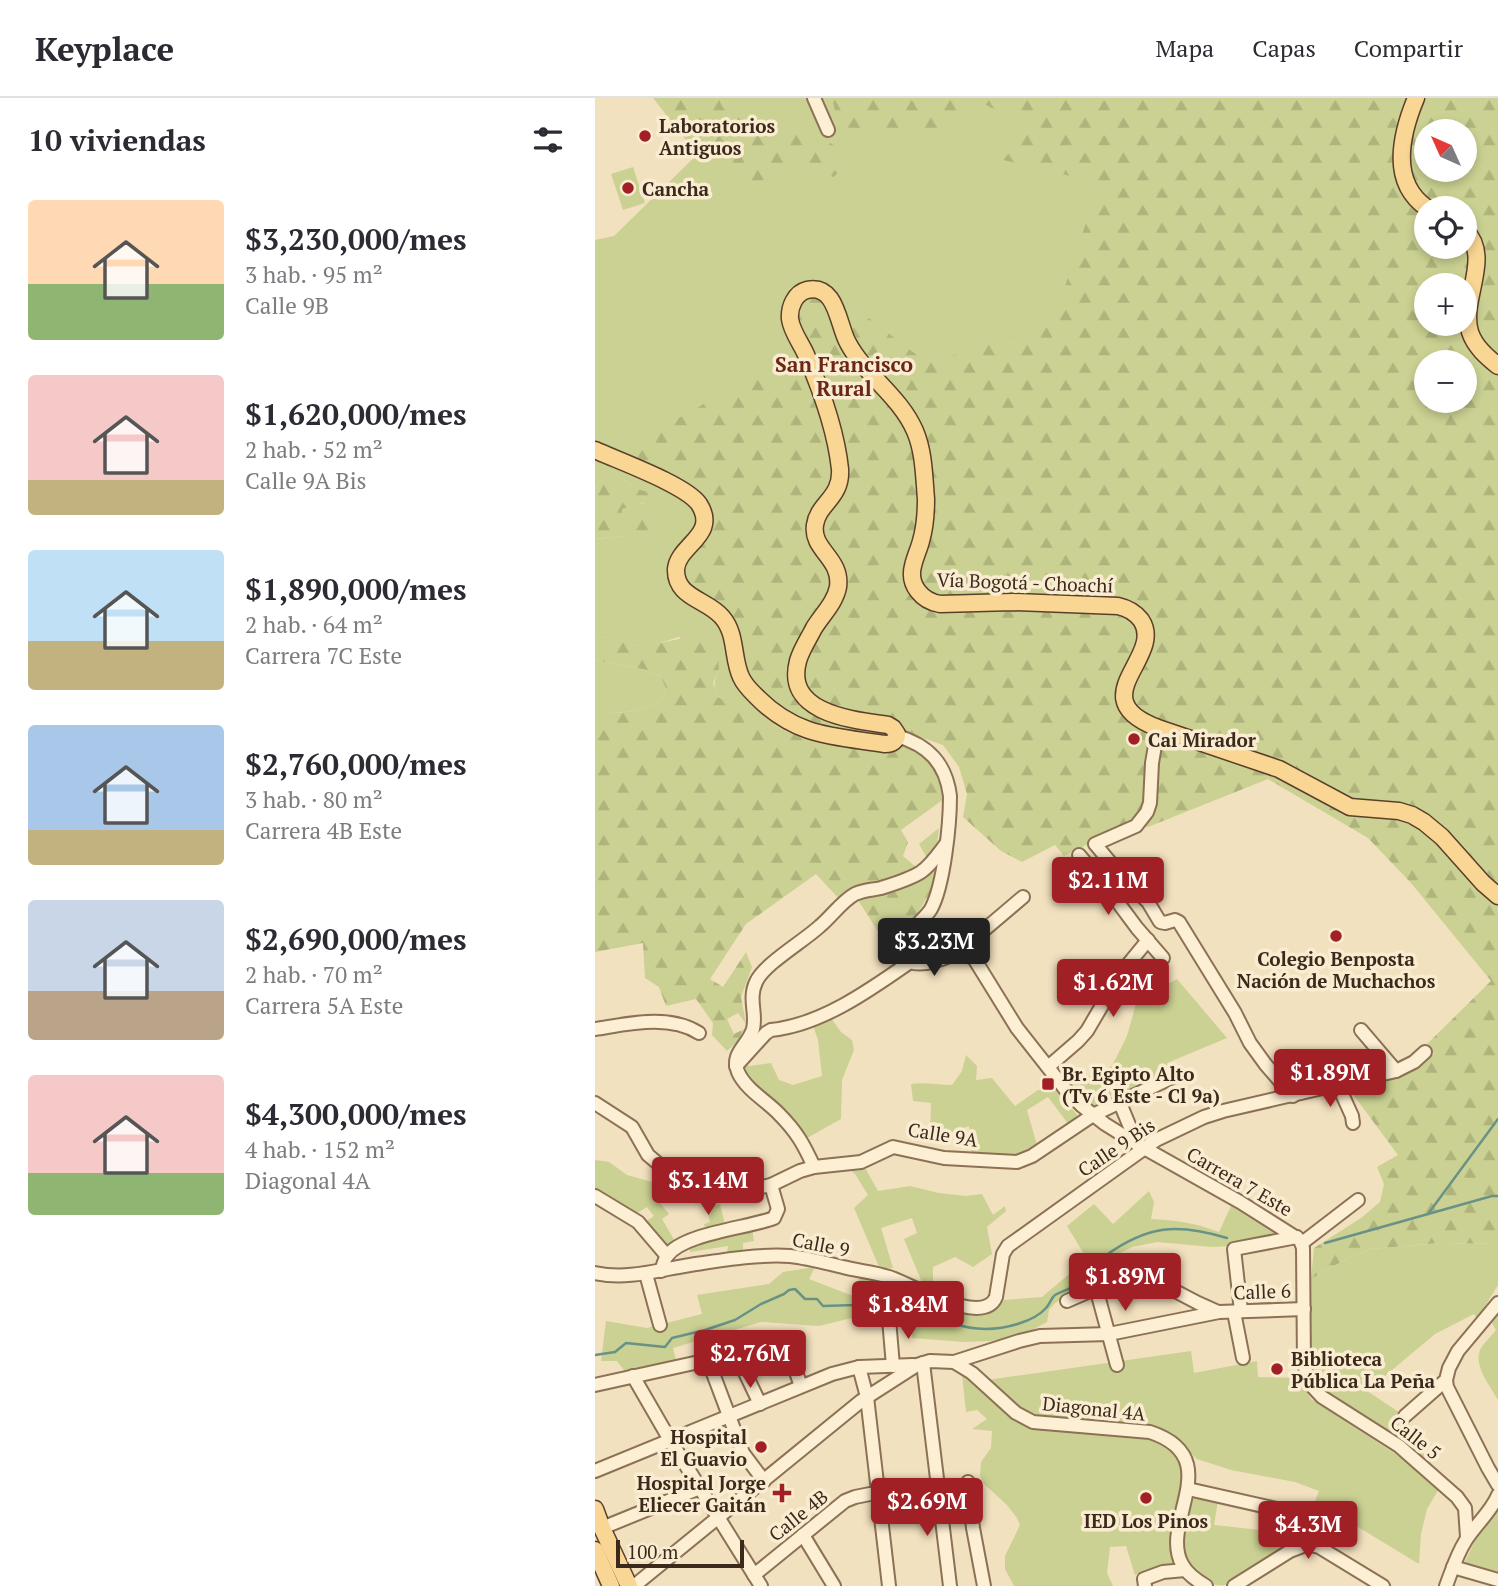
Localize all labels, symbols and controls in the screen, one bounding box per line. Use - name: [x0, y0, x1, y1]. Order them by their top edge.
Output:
- text: Keyplace: [35, 27, 174, 70]
- text: Mapa: [1156, 32, 1214, 64]
- text: Capas: [1252, 32, 1316, 64]
- text: Compartir: [1354, 32, 1463, 64]
- place label: Laboratorios Antiguos: [659, 113, 776, 160]
- north arrow: [1414, 119, 1477, 182]
- map controls: [1414, 119, 1477, 413]
- text: 10 viviendas: [28, 120, 206, 160]
- icon: filters: [529, 121, 567, 159]
- marker: Laboratorios Antiguos: [637, 128, 653, 144]
- place label: Cancha: [642, 176, 710, 201]
- marker: Cancha: [620, 180, 636, 196]
- button: locate: [1414, 196, 1477, 259]
- text: $3,230,000/mes: [245, 219, 467, 259]
- icon: home: [84, 228, 168, 312]
- text: 3 hab. · 95 m²: [245, 259, 383, 290]
- button: +: [1414, 273, 1477, 336]
- text: Calle 9B: [245, 290, 329, 321]
- district label: San Francisco Rural: [775, 350, 913, 402]
- button: −: [1414, 350, 1477, 413]
- text: $1,620,000/mes: [245, 394, 467, 434]
- icon: home: [84, 403, 168, 487]
- text: 2 hab. · 52 m²: [245, 434, 383, 465]
- text: Calle 9A Bis: [245, 465, 367, 496]
- street label: Vía Bogotá - Choachí: [936, 566, 1114, 598]
- text: $1,890,000/mes: [245, 569, 467, 609]
- icon: home: [84, 578, 168, 662]
- text: 2 hab. · 64 m²: [245, 609, 383, 640]
- text: Carrera 7C Este: [245, 640, 402, 671]
- place label: Cai Mirador: [1148, 727, 1257, 752]
- marker: Cai Mirador: [1126, 731, 1142, 747]
- text: $2,760,000/mes: [245, 744, 467, 784]
- icon: home: [84, 753, 168, 837]
- text: 3 hab. · 80 m²: [245, 784, 383, 815]
- text: Carrera 4B Este: [245, 815, 402, 846]
- pin: $2.11M: [1051, 858, 1165, 917]
- text: $2.11M: [1068, 864, 1148, 895]
- pin: $3.23M: [877, 918, 991, 978]
- text: $2,690,000/mes: [245, 919, 467, 959]
- text: $3.23M: [894, 925, 974, 956]
- icon: home: [84, 928, 168, 1012]
- marker: Colegio Benposta Nación de Muchachos: [1328, 928, 1344, 944]
- place label: Colegio Benposta Nación de Muchachos: [1237, 946, 1436, 993]
- text: 2 hab. · 70 m²: [245, 959, 383, 990]
- pin: $1.62M: [1056, 960, 1170, 1019]
- text: $1.62M: [1073, 966, 1153, 997]
- text: Carrera 5A Este: [245, 990, 403, 1021]
- pin: $1.89M: [1273, 1049, 1387, 1109]
- text: $1.89M: [1290, 1056, 1370, 1087]
- place label: Br. Egipto Alto (Tv 6 Este - Cl 9a): [1062, 1061, 1220, 1108]
- marker: Br. Egipto Alto (Tv 6 Este - Cl 9a): [1040, 1076, 1056, 1092]
- text: $4,300,000/mes: [245, 1094, 467, 1134]
- icon: home: [84, 1103, 168, 1187]
- street label: Calle 9 Bis: [1073, 1112, 1159, 1182]
- street label: Calle 9A: [906, 1116, 980, 1152]
- text: 4 hab. · 152 m²: [245, 1134, 395, 1165]
- street label: Carrera 7 Este: [1183, 1141, 1297, 1221]
- pin: $3.14M: [651, 1158, 765, 1217]
- text: $3.14M: [668, 1164, 748, 1195]
- text: Diagonal 4A: [245, 1165, 370, 1196]
- street label: Calle 9: [790, 1226, 852, 1262]
- pin: $1.89M: [1068, 1254, 1182, 1313]
- text: $1.89M: [1085, 1260, 1165, 1291]
- street label: Calle 6: [1233, 1278, 1291, 1304]
- pin: $1.84M: [851, 1282, 965, 1341]
- text: $1.84M: [868, 1288, 948, 1319]
- pin: $2.76M: [693, 1330, 807, 1390]
- text: $2.76M: [710, 1337, 790, 1368]
- place label: Biblioteca Pública La Peña: [1291, 1346, 1435, 1393]
- marker: Biblioteca Pública La Peña: [1269, 1361, 1285, 1377]
- street label: Diagonal 4A: [1041, 1390, 1147, 1426]
- street label: Calle 5: [1386, 1409, 1446, 1465]
- place label: Hospital El Guavio: [660, 1424, 747, 1471]
- marker: Hospital El Guavio: [753, 1439, 769, 1455]
- place label: Hospital Jorge Eliecer Gaitán: [637, 1470, 767, 1517]
- pin: $2.69M: [870, 1478, 984, 1538]
- street label: Calle 4B: [763, 1483, 833, 1547]
- marker: Hospital Jorge Eliecer Gaitán: [772, 1483, 792, 1503]
- text: $2.69M: [887, 1485, 967, 1516]
- marker: IED Los Pinos: [1138, 1490, 1154, 1506]
- pin: $4.3M: [1259, 1502, 1357, 1561]
- place label: IED Los Pinos: [1084, 1508, 1209, 1533]
- text: $4.3M: [1274, 1508, 1342, 1539]
- scale bar: [616, 1537, 744, 1569]
- text: 100 m: [627, 1539, 678, 1564]

